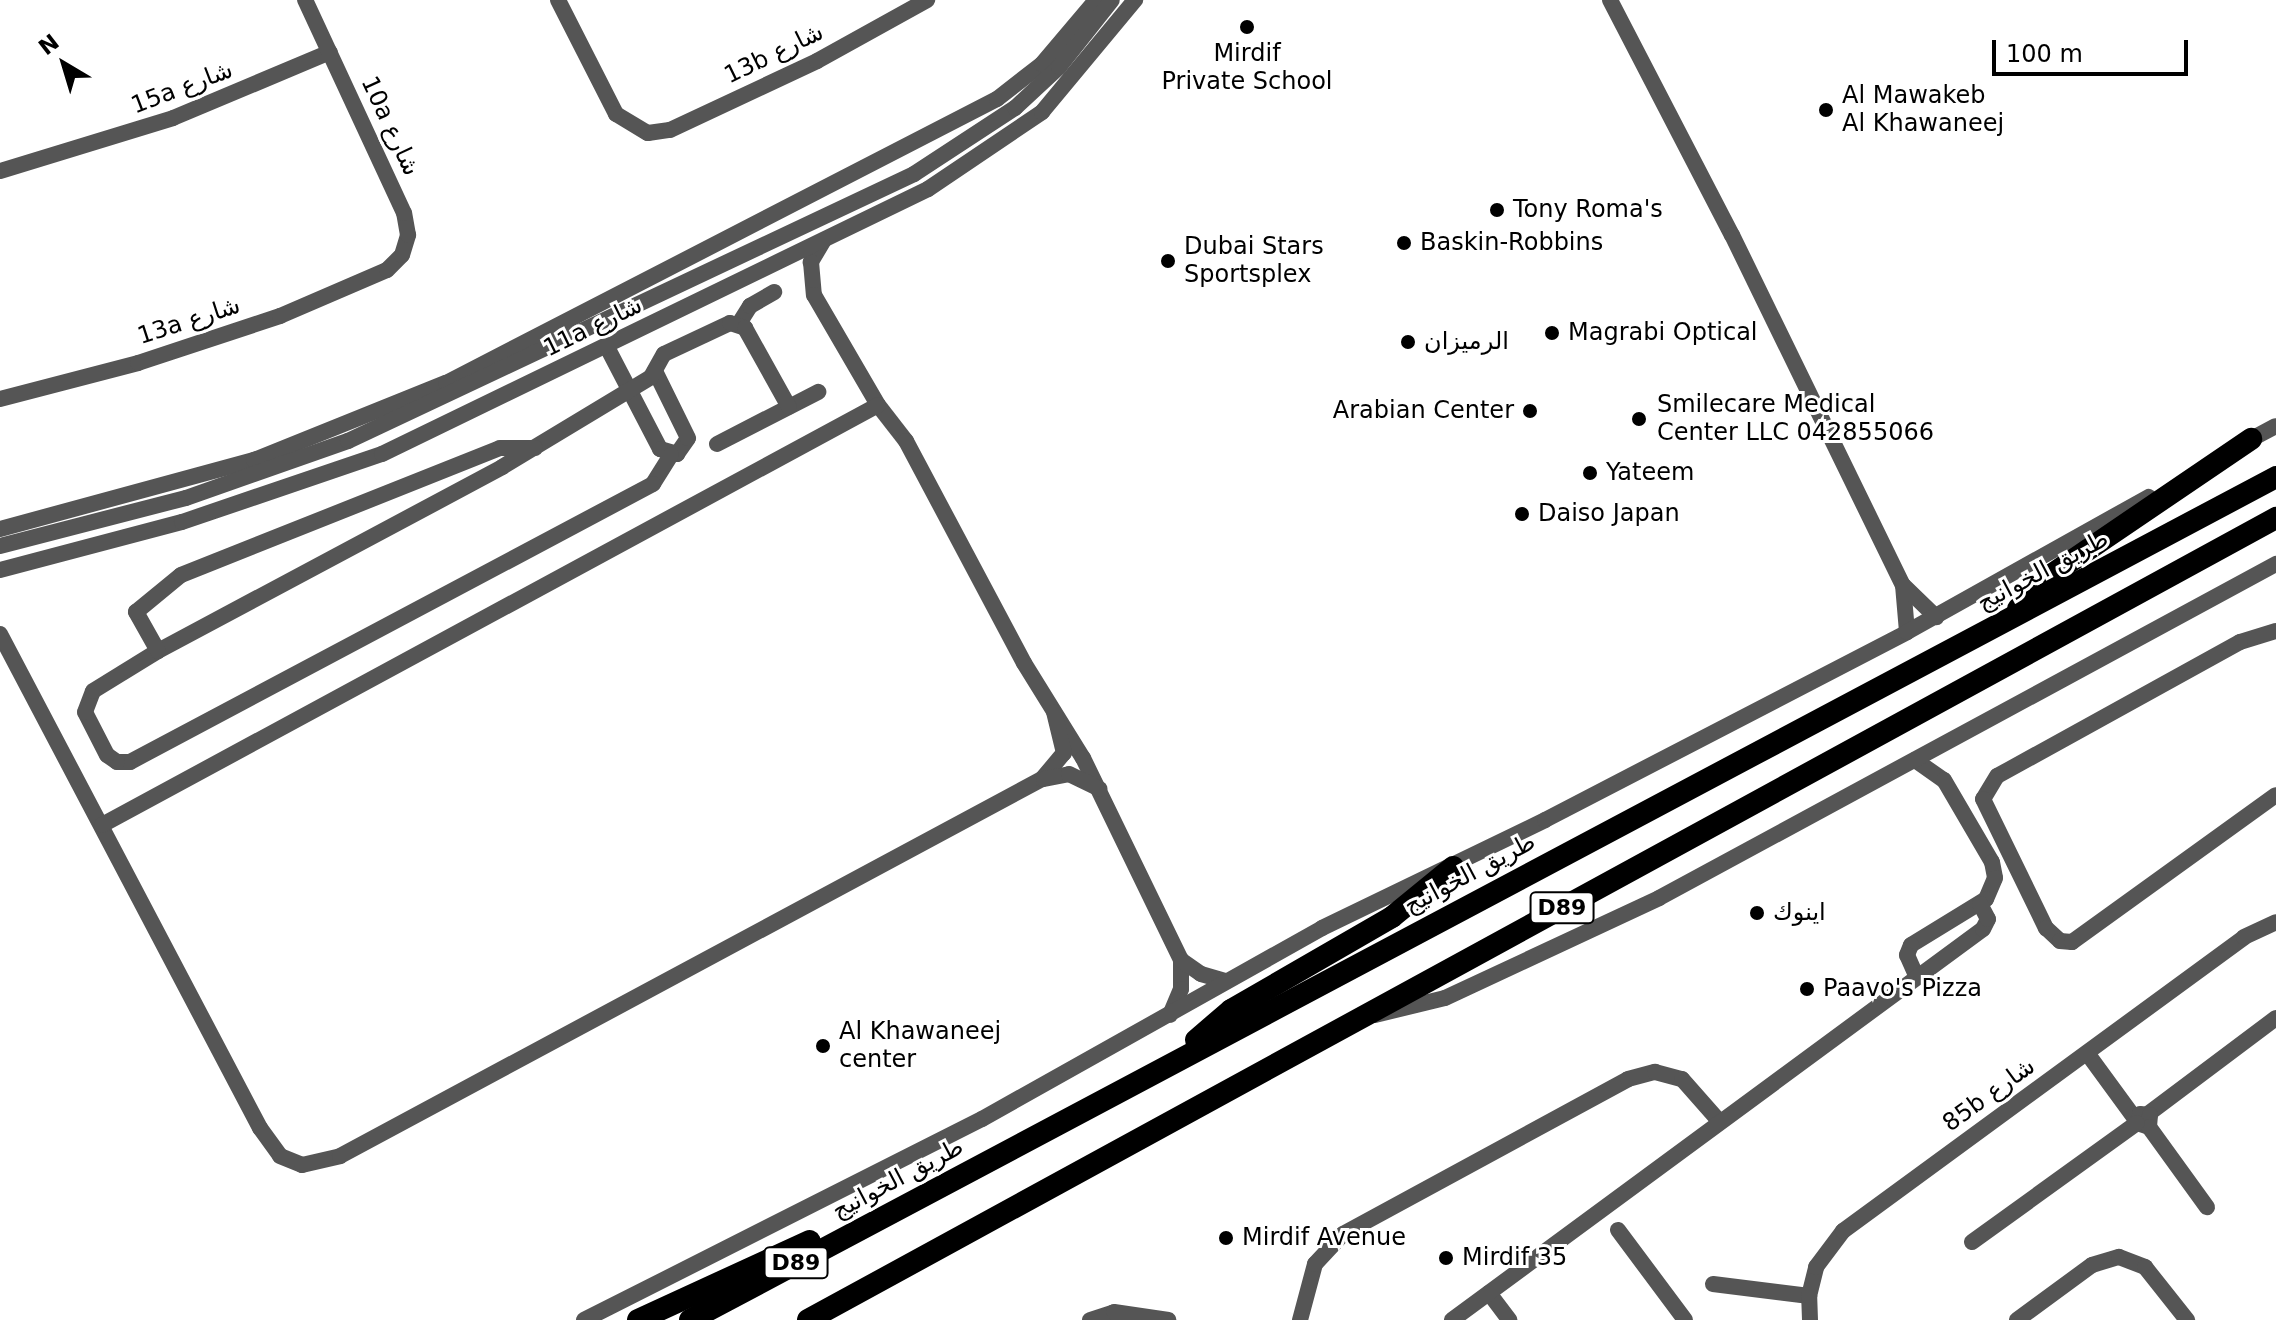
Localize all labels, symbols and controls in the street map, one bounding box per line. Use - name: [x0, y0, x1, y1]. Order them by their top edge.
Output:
- street label: 13b شارع: [720, 18, 828, 90]
- marker: Mirdif Private School: [1238, 18, 1256, 36]
- north arrow: [24, 24, 104, 104]
- scale bar: [1996, 24, 2192, 74]
- text: N: [34, 29, 64, 60]
- place label: Mirdif Private School: [1162, 40, 1332, 96]
- text: 100 m: [2006, 40, 2083, 68]
- street label: 15a شارع: [127, 56, 237, 120]
- street label: 10a شارع: [355, 72, 425, 180]
- place label: Al Mawakeb Al Khawaneej: [1842, 82, 2004, 138]
- marker: Al Mawakeb Al Khawaneej: [1817, 101, 1835, 119]
- place label: Tony Roma's: [1513, 196, 1663, 224]
- marker: Tony Roma's: [1488, 201, 1506, 219]
- place label: Baskin-Robbins: [1420, 229, 1603, 257]
- place label: Dubai Stars Sportsplex: [1184, 233, 1324, 289]
- marker: Baskin-Robbins: [1395, 234, 1413, 252]
- marker: Dubai Stars Sportsplex: [1159, 252, 1177, 270]
- street label: 13a شارع: [134, 291, 244, 351]
- street label: 11a شارع: [539, 291, 647, 363]
- place label: Magrabi Optical: [1568, 319, 1758, 347]
- marker: Magrabi Optical: [1543, 324, 1561, 342]
- place label: الرميزان: [1424, 328, 1509, 356]
- marker: الرميزان: [1399, 333, 1417, 351]
- place label: Smilecare Medical Center LLC 042855066: [1657, 391, 1934, 447]
- place label: Arabian Center: [1333, 397, 1514, 425]
- marker: Arabian Center: [1521, 402, 1539, 420]
- marker: Smilecare Medical Center LLC 042855066: [1628, 408, 1650, 430]
- place label: Yateem: [1606, 459, 1694, 487]
- marker: Yateem: [1581, 464, 1599, 482]
- place label: Daiso Japan: [1538, 500, 1680, 528]
- marker: Daiso Japan: [1513, 505, 1531, 523]
- street label: طريق الخوانيج: [1972, 524, 2114, 618]
- street label: طريق الخوانيج: [1399, 827, 1541, 921]
- road number: D89: [1528, 890, 1596, 926]
- place label: اينوك: [1773, 899, 1826, 927]
- marker: اينوك: [1748, 904, 1766, 922]
- place label: Paavo's Pizza: [1823, 975, 1982, 1003]
- marker: Paavo's Pizza: [1798, 980, 1816, 998]
- place label: Al Khawaneej center: [839, 1018, 1001, 1074]
- marker: Al Khawaneej center: [814, 1037, 832, 1055]
- street label: 85b شارع: [1937, 1052, 2041, 1138]
- street label: طريق الخوانيج: [827, 1132, 969, 1226]
- place label: Mirdif Avenue: [1242, 1224, 1406, 1252]
- marker: Mirdif Avenue: [1217, 1229, 1235, 1247]
- place label: Mirdif 35: [1462, 1244, 1567, 1272]
- road number: D89: [762, 1245, 830, 1281]
- marker: Mirdif 35: [1437, 1249, 1455, 1267]

